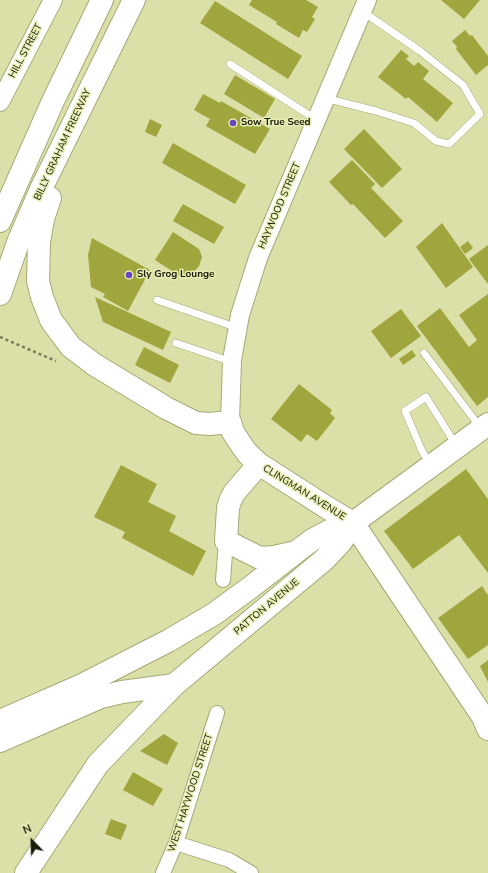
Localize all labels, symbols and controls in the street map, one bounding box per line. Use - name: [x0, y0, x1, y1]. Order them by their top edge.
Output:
- street label: HILL STREET: [7, 22, 45, 80]
- street label: BILLY GRAHAM FREEWAY: [32, 87, 94, 203]
- place label: Sow True Seed: [241, 117, 311, 129]
- marker: Sow True Seed: [228, 118, 238, 128]
- street label: HAYWOOD STREET: [256, 161, 304, 251]
- place label: Sly Grog Lounge: [137, 269, 214, 281]
- marker: Sly Grog Lounge: [124, 270, 134, 280]
- street label: CLINGMAN AVENUE: [260, 463, 348, 523]
- street label: PATTON AVENUE: [232, 576, 302, 638]
- street label: WEST HAYWOOD STREET: [166, 732, 216, 854]
- north arrow: [12, 821, 52, 861]
- text: N: [20, 821, 34, 838]

